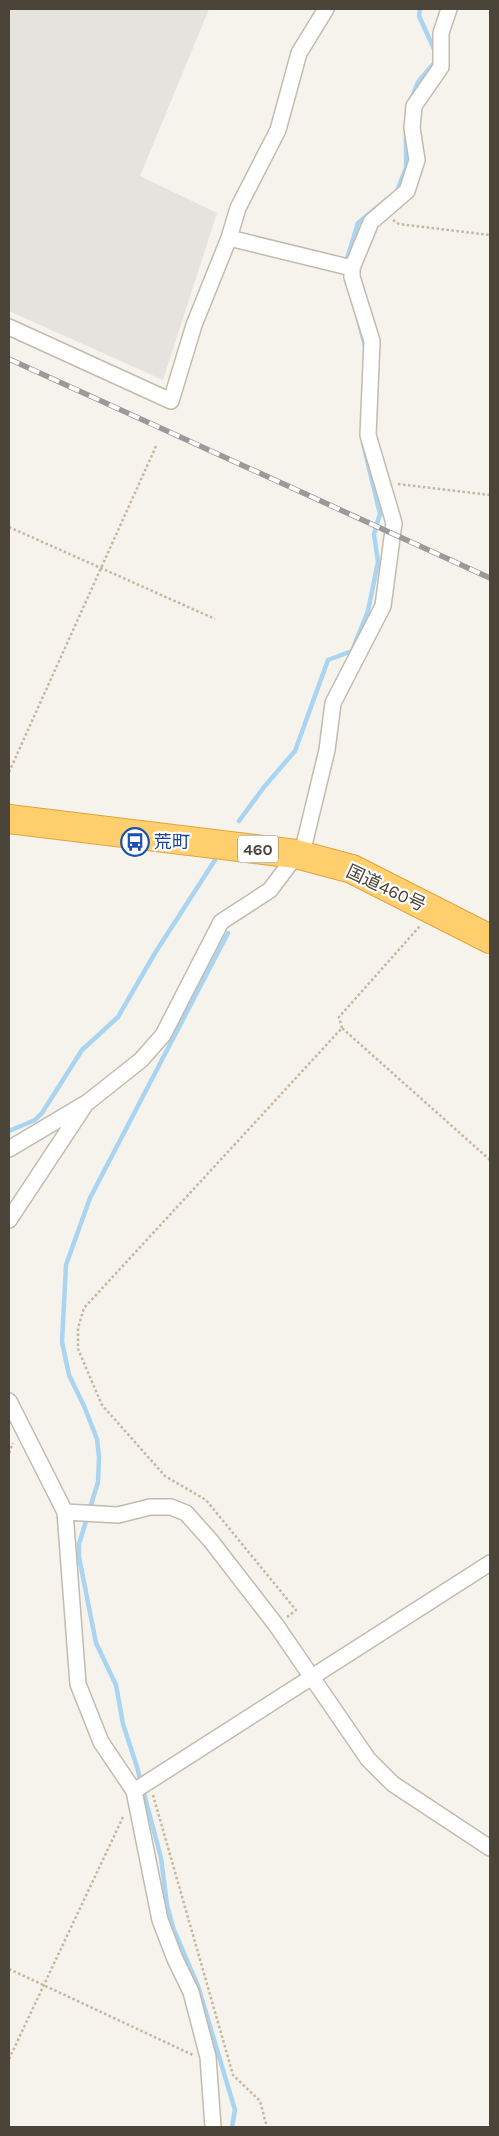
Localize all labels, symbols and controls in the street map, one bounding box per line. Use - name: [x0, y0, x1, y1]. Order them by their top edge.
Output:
- bus stop icon: 荒町: [120, 827, 150, 857]
- place label: 荒町: [154, 831, 190, 853]
- road number: 460: [238, 836, 278, 862]
- street label: 国道460号: [343, 860, 429, 916]

